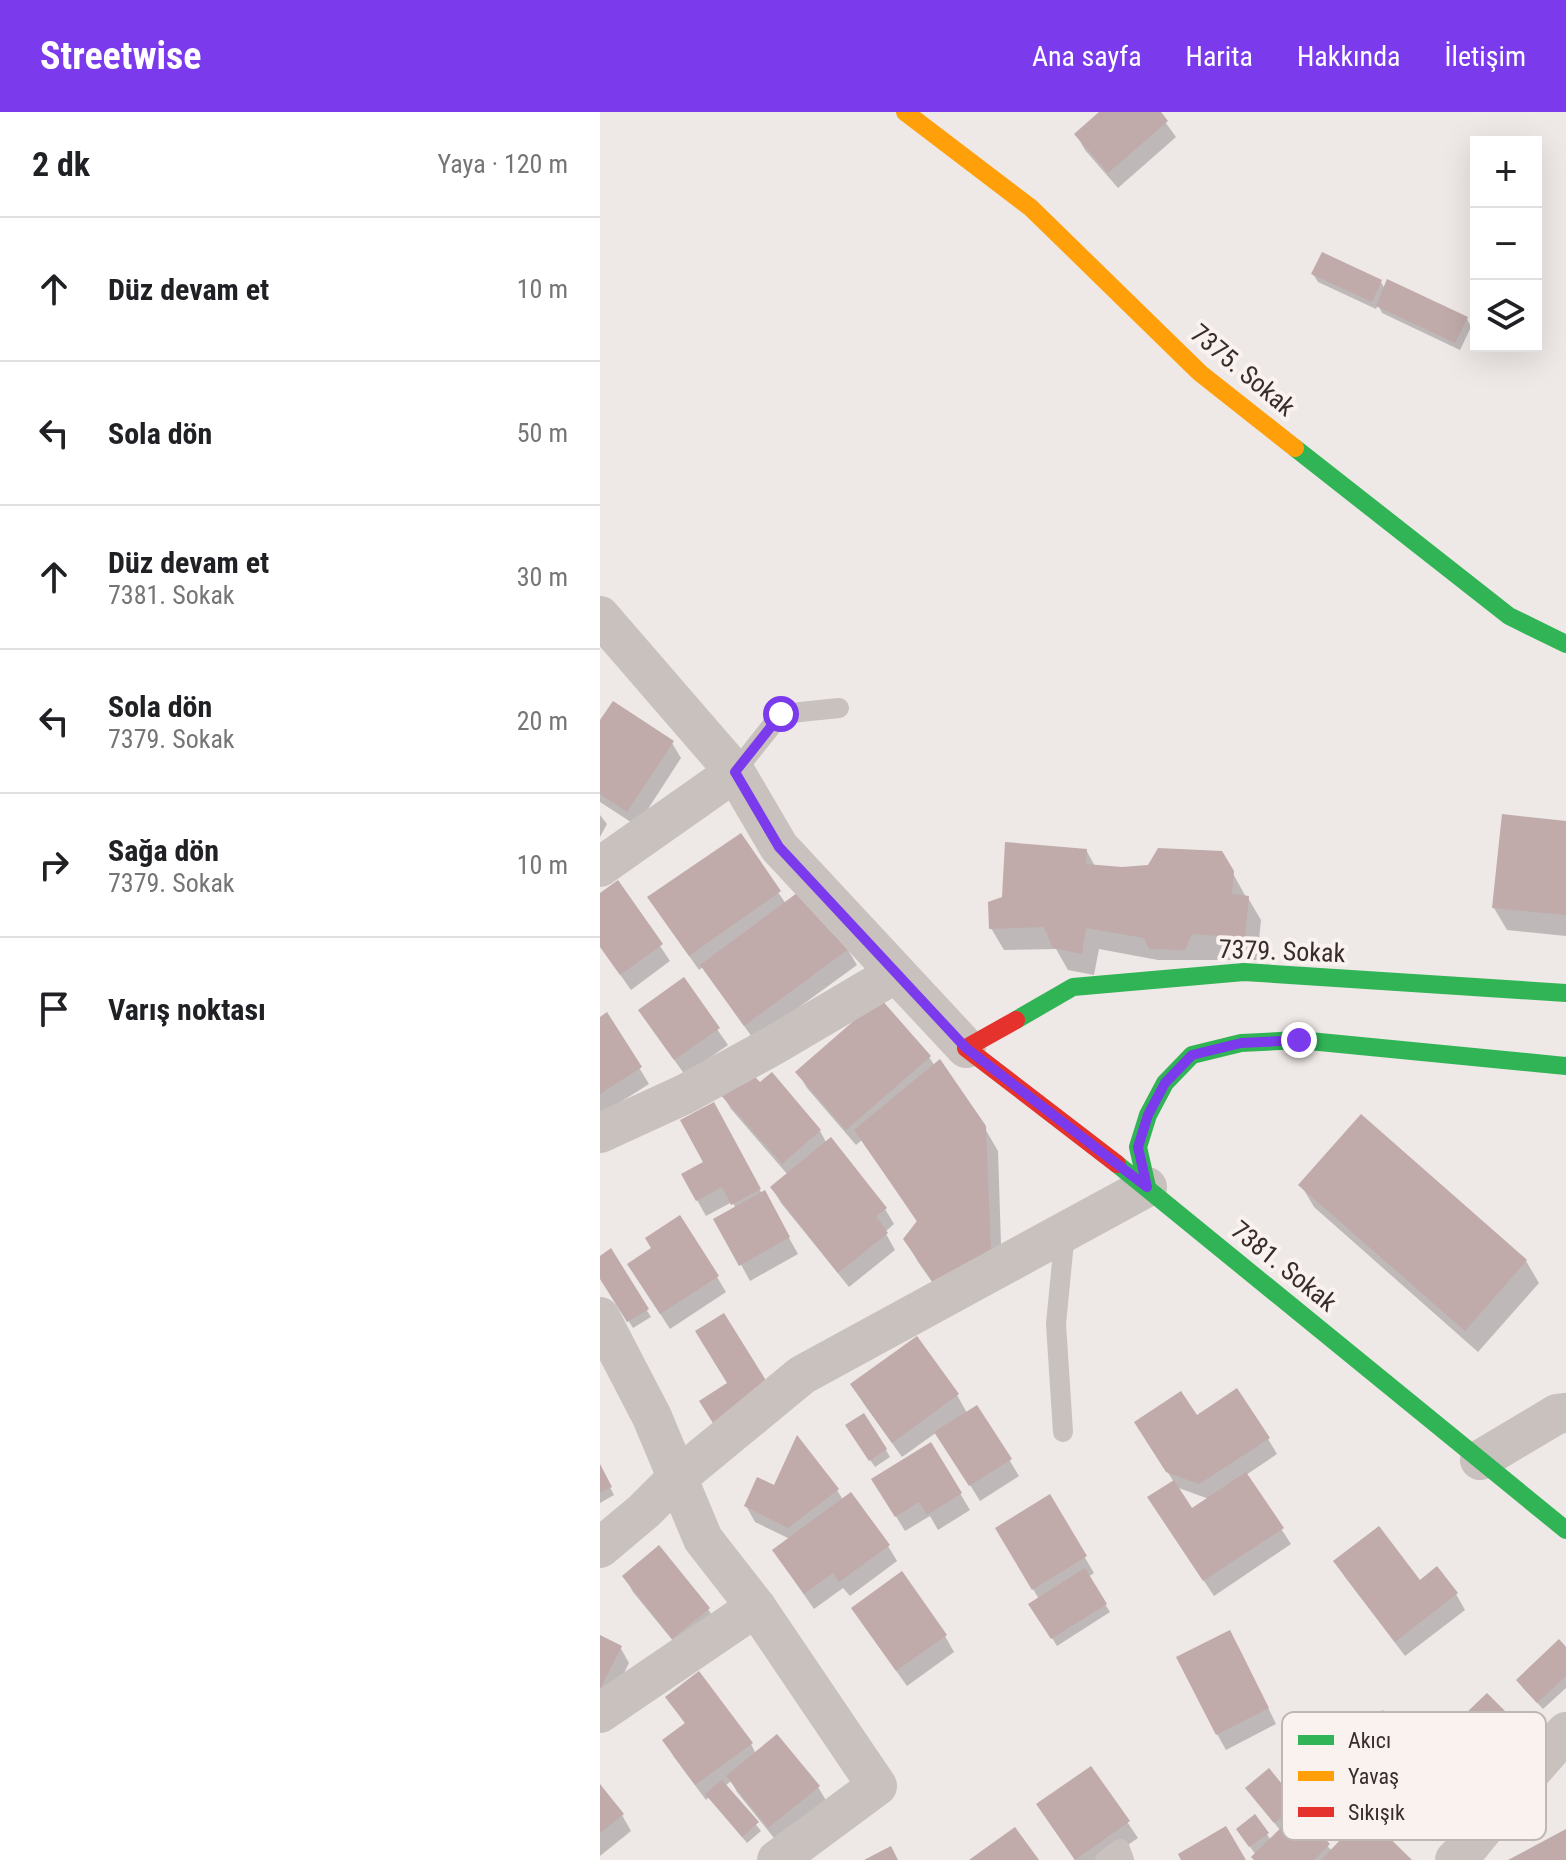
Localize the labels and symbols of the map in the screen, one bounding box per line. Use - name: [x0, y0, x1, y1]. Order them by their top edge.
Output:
- street label: 7375. Sokak: [1185, 318, 1301, 422]
- route start: [763, 696, 799, 732]
- street label: 7379. Sokak: [1218, 934, 1346, 968]
- route end: [1281, 1022, 1317, 1058]
- street label: 7381. Sokak: [1225, 1215, 1343, 1318]
- legend: [1282, 1712, 1546, 1840]
- text: Akıcı: [1348, 1728, 1391, 1753]
- text: Yavaş: [1348, 1764, 1399, 1789]
- text: Sıkışık: [1348, 1800, 1405, 1825]

